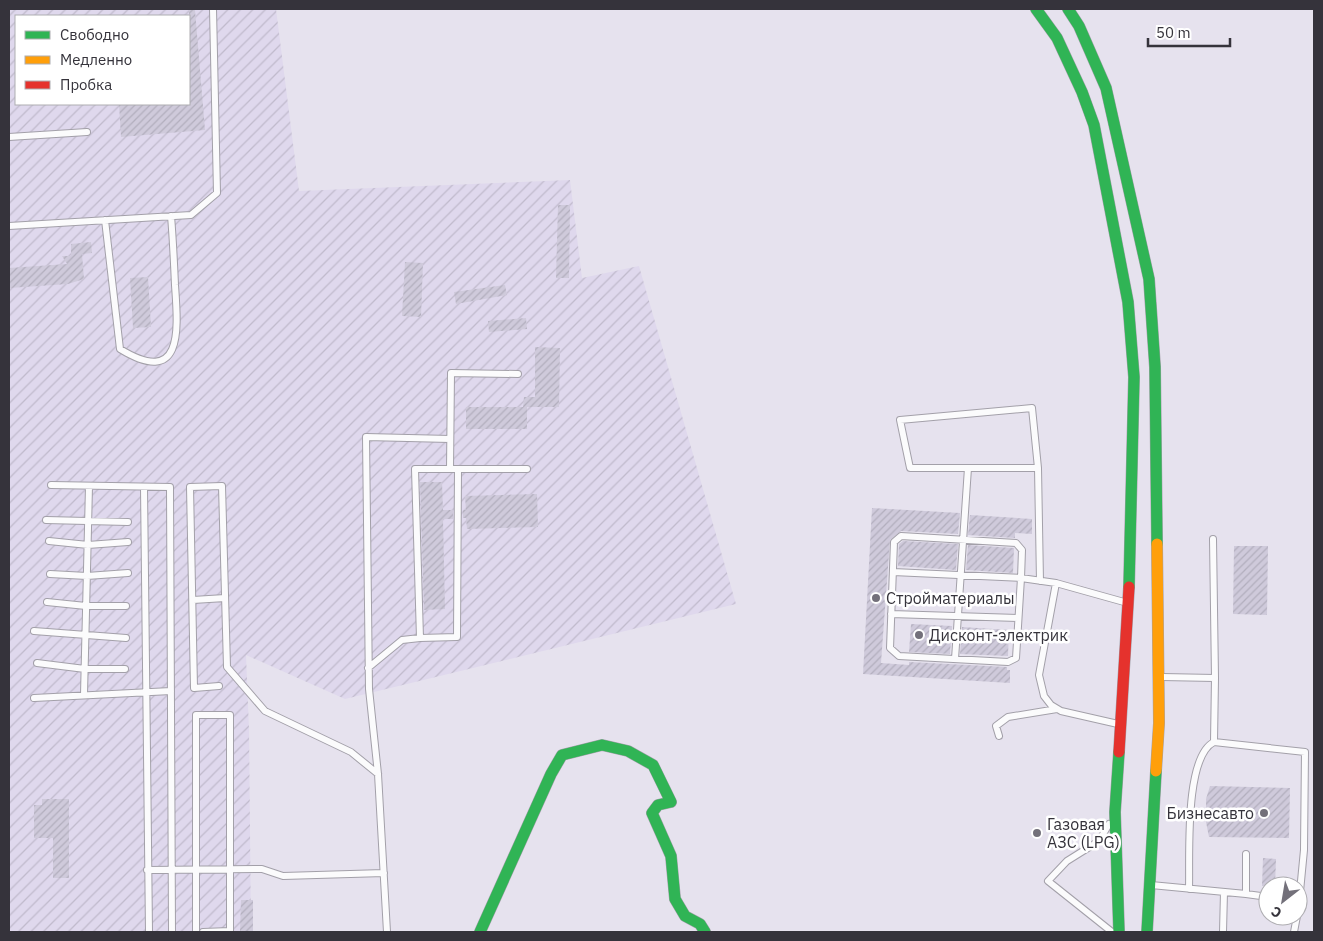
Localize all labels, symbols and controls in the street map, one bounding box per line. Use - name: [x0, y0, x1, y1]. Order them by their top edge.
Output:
- legend: [15, 15, 190, 105]
- scale bar: [1148, 15, 1230, 47]
- text: 50 m: [1156, 23, 1191, 42]
- text: Свободно: [60, 25, 129, 44]
- text: Медленно: [60, 50, 132, 69]
- text: Пробка: [60, 75, 112, 94]
- place label: Стройматериалы: [886, 588, 1015, 608]
- marker: Стройматериалы: [870, 592, 882, 604]
- place label: Дисконт-электрик: [929, 625, 1068, 645]
- marker: Дисконт-электрик: [913, 629, 925, 641]
- place label: Бизнесавто: [1167, 803, 1254, 823]
- marker: Бизнесавто: [1258, 807, 1270, 819]
- place label: Газовая АЗС (LPG): [1047, 814, 1120, 852]
- marker: Газовая АЗС (LPG): [1031, 827, 1043, 839]
- north arrow: [1258, 876, 1308, 926]
- text: С: [1268, 902, 1285, 922]

